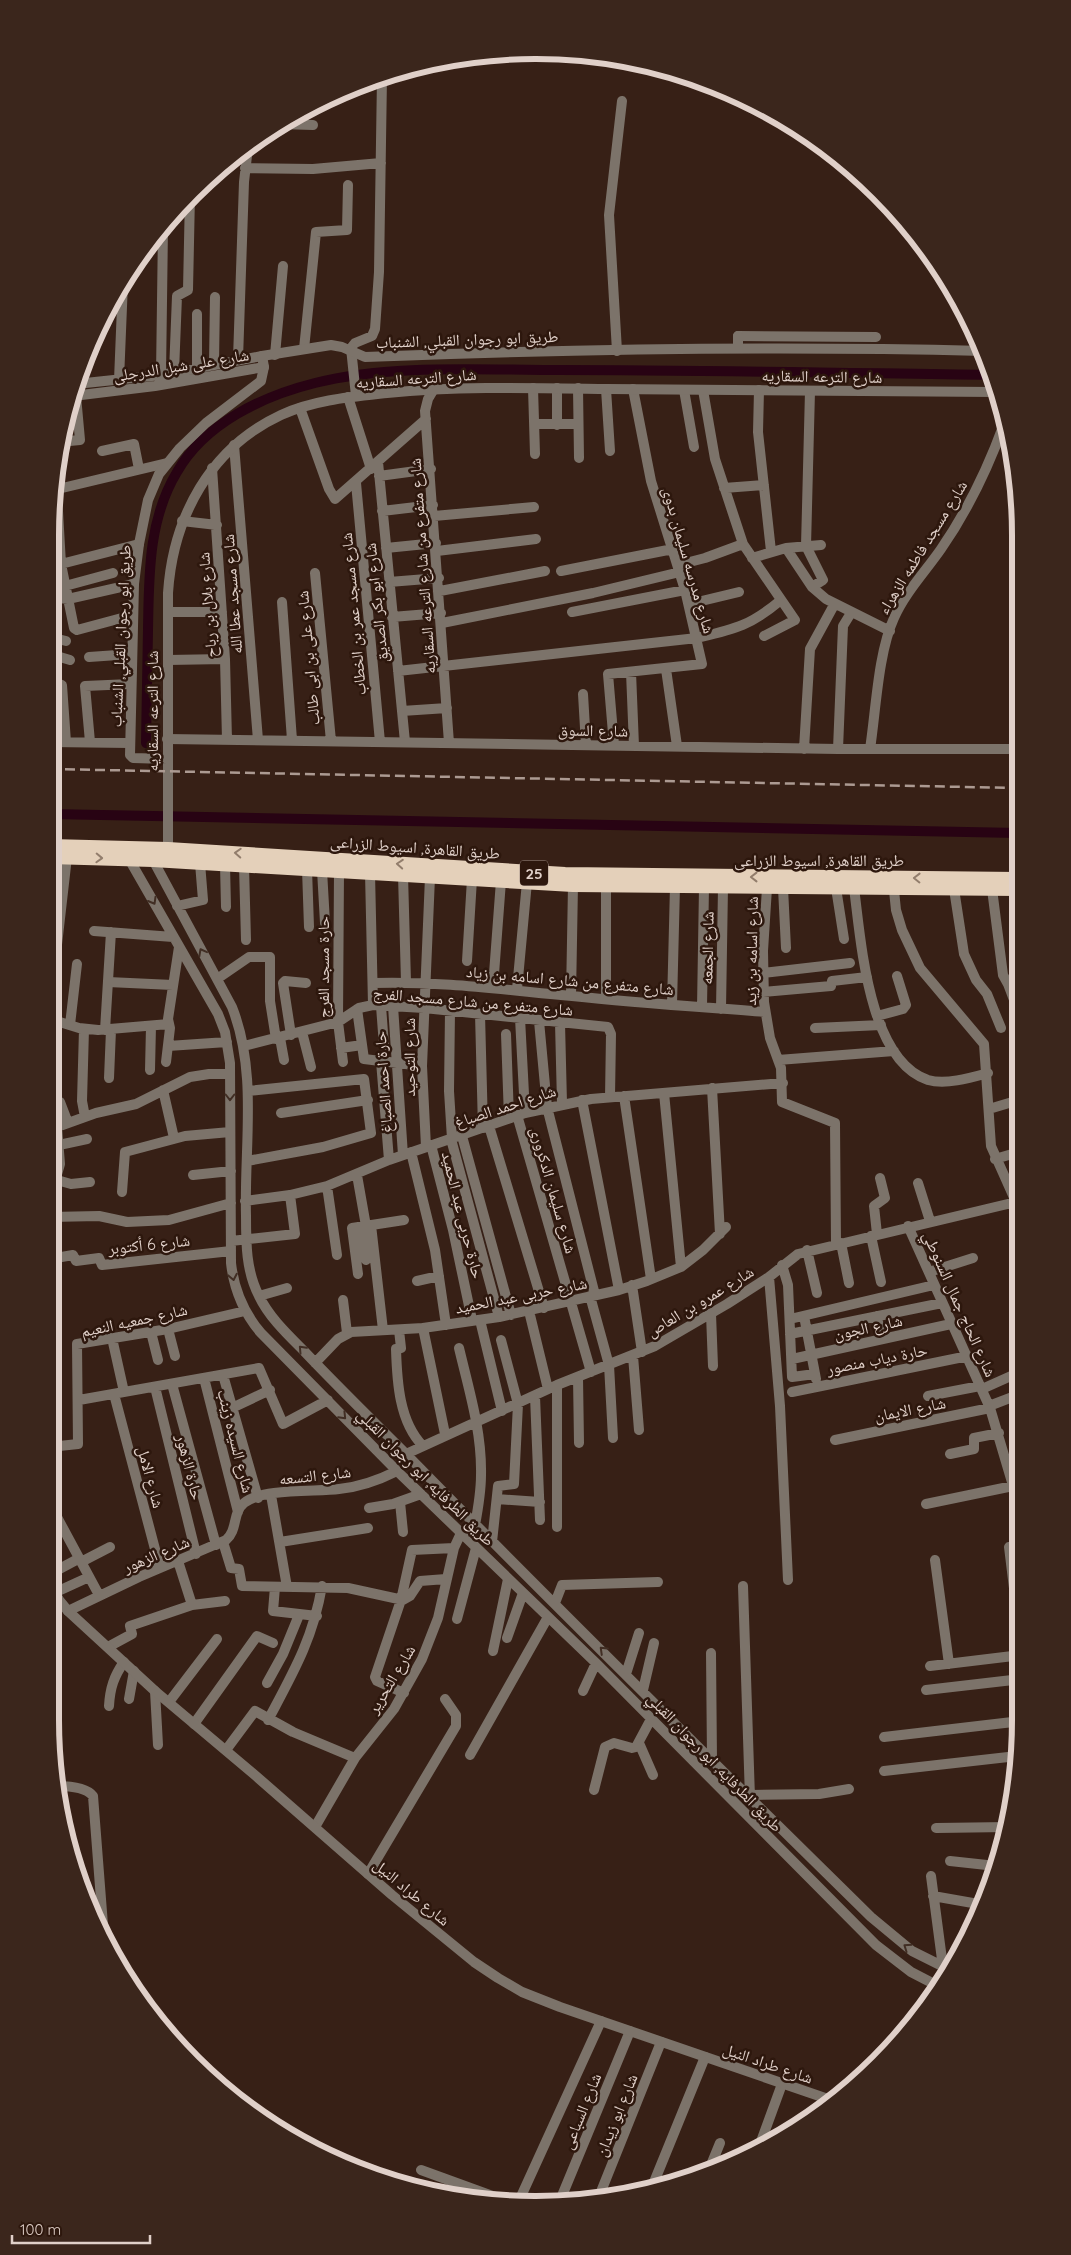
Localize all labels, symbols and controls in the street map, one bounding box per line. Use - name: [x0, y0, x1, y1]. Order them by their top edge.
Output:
- street label: طريق ابو رجوان القبلي, الشنباب: [375, 326, 559, 355]
- street label: شارع على شبل الدرجلى: [112, 344, 250, 387]
- street label: شارع الترعه السقاريه: [355, 364, 477, 393]
- street label: شارع الترعه السقاريه: [761, 365, 883, 388]
- street label: شارع متفرع من شارع الترعه السقاريه: [404, 457, 441, 675]
- street label: شارع مسجد فاطمه الزهراء: [873, 476, 972, 618]
- street label: شارع مدرسه سليمان بدوى: [657, 484, 720, 636]
- street label: شارع مسجد عمر بن الخطاب: [336, 532, 371, 696]
- street label: شارع مسجد عطا الله: [218, 533, 247, 655]
- street label: شارع ابو بكر الصديق: [360, 542, 393, 664]
- street label: طريق ابو رجوان القبلي, الشنباب: [105, 544, 138, 728]
- street label: شارع بلال بن رباح: [193, 551, 222, 658]
- street label: شارع على بن ابى طالب: [292, 590, 325, 726]
- street label: شارع الترعه السقاريه: [142, 651, 163, 771]
- street label: شارع السوق: [558, 719, 628, 742]
- street label: طريق القاهرة, اسيوط الزراعى: [329, 831, 501, 864]
- one-way arrow: [233, 847, 241, 858]
- street label: طريق القاهرة, اسيوط الزراعى: [734, 850, 904, 871]
- one-way arrow: [95, 853, 103, 864]
- one-way arrow: [396, 858, 404, 869]
- road number: 25: [520, 860, 548, 886]
- one-way arrow: [750, 872, 758, 882]
- one-way arrow: [913, 873, 920, 883]
- one-way arrow: [147, 896, 157, 905]
- street label: شارع اسامه بن زيد: [740, 896, 763, 1006]
- street label: شارع الجمعه: [696, 911, 719, 985]
- street label: حارة مسجد الفرج: [313, 916, 334, 1018]
- one-way arrow: [198, 948, 208, 957]
- street label: شارع متفرع من شارع اسامه بن زياد: [465, 961, 675, 1000]
- street label: شارع متفرع من شارع مسجد الفرج: [372, 982, 574, 1021]
- street label: شارع التوحيد: [399, 1018, 420, 1096]
- street label: حارة احمد الصباغ: [369, 1030, 398, 1134]
- street label: شارع احمد الصباغ: [452, 1080, 559, 1133]
- one-way arrow: [225, 1094, 235, 1102]
- street label: شارع سليمان الدكرورى: [525, 1124, 582, 1256]
- street label: حارة حربى عبد الحميد: [437, 1149, 488, 1281]
- street label: شارع الحاج جمال السنوطي: [916, 1228, 1001, 1381]
- street label: شارع 6 أكتوبر: [106, 1230, 191, 1259]
- street label: شارع عمرو بن العاص: [643, 1261, 758, 1342]
- street label: شارع حربى عبد الحميد: [453, 1272, 589, 1319]
- one-way arrow: [228, 1273, 238, 1282]
- street label: شارع جمعيه النعيم: [79, 1299, 189, 1342]
- street label: شارع الجون: [832, 1310, 904, 1345]
- street label: حارة دياب منصور: [824, 1339, 929, 1379]
- one-way arrow: [299, 1346, 308, 1355]
- street label: شارع السيده زينب: [212, 1387, 259, 1495]
- street label: شارع الايمان: [873, 1392, 948, 1427]
- street label: طريق الطرفايه, ابو رجوان القبلي: [351, 1404, 499, 1552]
- one-way arrow: [337, 1410, 346, 1419]
- street label: حارة الزهور: [172, 1431, 208, 1502]
- street label: شارع الامل: [132, 1444, 169, 1511]
- street label: شارع التسعه: [278, 1461, 352, 1490]
- street label: شارع الزهور: [119, 1531, 193, 1578]
- street label: شارع التحرير: [362, 1641, 420, 1718]
- one-way arrow: [599, 1647, 608, 1656]
- street label: طريق الطرفايه, ابو رجوان القبلي: [641, 1688, 787, 1838]
- street label: شارع طراد النيل: [369, 1854, 454, 1931]
- one-way arrow: [903, 1944, 913, 1953]
- street label: شارع طراد النيل: [720, 2038, 816, 2089]
- street label: شارع السباعى: [557, 2070, 606, 2152]
- street label: شارع ابو زيدان: [590, 2071, 643, 2160]
- scale bar: [12, 2212, 150, 2244]
- text: 100 m: [20, 2220, 61, 2239]

